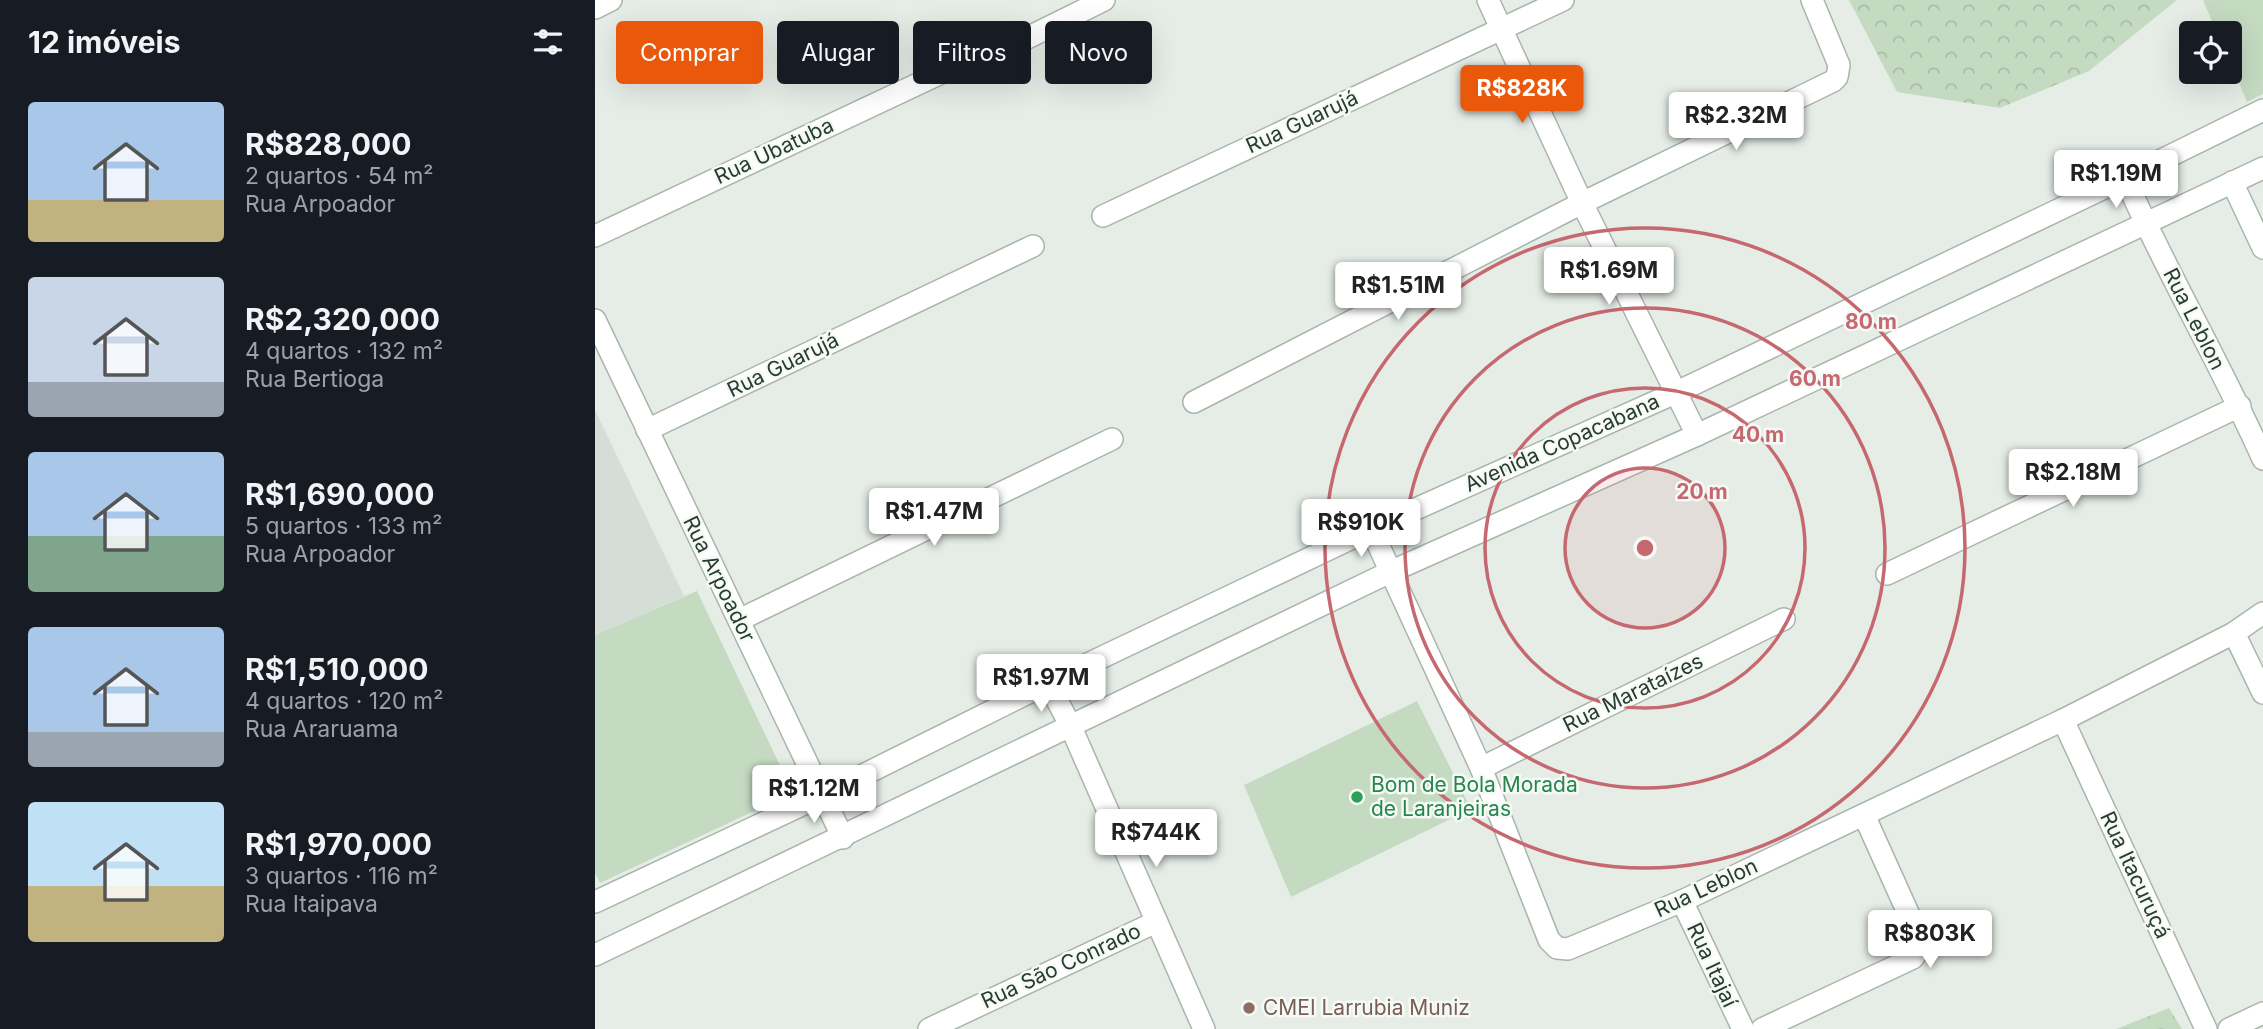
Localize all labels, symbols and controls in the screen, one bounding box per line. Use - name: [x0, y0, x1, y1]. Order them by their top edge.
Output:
- chip: Comprar: [616, 21, 763, 84]
- chip: Alugar: [777, 21, 899, 84]
- chip: Filtros: [913, 21, 1031, 84]
- chip: Novo: [1045, 21, 1152, 84]
- map controls: [2179, 21, 2242, 84]
- button: locate: [2179, 21, 2242, 84]
- icon: filters: [529, 23, 567, 61]
- text: 12 imóveis: [28, 24, 181, 60]
- pin: R$828K: [1465, 66, 1579, 125]
- text: R$828K: [1476, 74, 1568, 102]
- street label: Rua Guarujá: [1242, 85, 1362, 158]
- pin: R$2.32M: [1671, 92, 1801, 152]
- text: R$2.32M: [1685, 101, 1787, 129]
- street label: Rua Ubatuba: [710, 112, 837, 189]
- text: R$828,000: [245, 126, 412, 162]
- icon: home: [84, 130, 168, 214]
- pin: R$1.19M: [2051, 150, 2181, 210]
- text: R$1.19M: [2070, 159, 2162, 187]
- text: 2 quartos · 54 m²: [245, 162, 434, 190]
- text: Rua Arpoador: [245, 190, 395, 218]
- pin: R$1.69M: [1544, 247, 1674, 307]
- text: R$1.69M: [1560, 256, 1658, 284]
- pin: R$1.51M: [1333, 262, 1463, 322]
- street label: Rua Leblon: [2158, 264, 2231, 374]
- text: R$1.51M: [1351, 271, 1445, 299]
- text: R$2,320,000: [245, 301, 440, 337]
- icon: home: [84, 305, 168, 389]
- text: 80 m: [1845, 309, 1897, 334]
- street label: Rua Guarujá: [723, 327, 843, 402]
- text: 4 quartos · 132 m²: [245, 337, 443, 365]
- text: Rua Bertioga: [245, 365, 384, 393]
- text: 60 m: [1789, 366, 1841, 391]
- street label: Avenida Copacabana: [1461, 388, 1663, 497]
- text: 40 m: [1732, 422, 1784, 447]
- pin: R$2.18M: [2008, 449, 2138, 509]
- text: R$2.18M: [2025, 458, 2121, 486]
- text: R$1,690,000: [245, 476, 435, 512]
- text: 20 m: [1676, 479, 1728, 504]
- icon: home: [84, 480, 168, 564]
- pin: R$1.47M: [869, 489, 999, 548]
- text: R$1.47M: [885, 497, 983, 525]
- pin: R$910K: [1304, 500, 1418, 559]
- text: R$910K: [1317, 508, 1405, 536]
- text: 5 quartos · 133 m²: [245, 512, 442, 540]
- street label: Rua Arpoador: [678, 512, 761, 646]
- centre of rings: [1633, 536, 1657, 560]
- text: Rua Arpoador: [245, 540, 395, 568]
- street label: Rua Marataízes: [1559, 648, 1707, 737]
- text: R$1,510,000: [245, 651, 428, 687]
- pin: R$1.97M: [976, 654, 1106, 714]
- icon: home: [84, 655, 168, 739]
- text: R$1.97M: [993, 663, 1089, 691]
- text: 4 quartos · 120 m²: [245, 687, 443, 715]
- text: Rua Araruama: [245, 715, 398, 743]
- pin: R$1.12M: [749, 766, 879, 825]
- place label: Bom de Bola Morada de Laranjeiras: [1371, 772, 1578, 821]
- text: R$1.12M: [768, 774, 860, 802]
- marker: Bom de Bola Morada de Laranjeiras: [1349, 789, 1365, 805]
- street label: Rua Itacuruçá: [2095, 807, 2176, 942]
- pin: R$744K: [1099, 810, 1213, 869]
- text: R$744K: [1111, 818, 1201, 846]
- text: R$1,970,000: [245, 826, 432, 862]
- icon: home: [84, 830, 168, 914]
- street label: Rua Leblon: [1650, 853, 1761, 922]
- text: 3 quartos · 116 m²: [245, 862, 438, 890]
- text: Rua Itaipava: [245, 890, 378, 918]
- pin: R$803K: [1873, 911, 1987, 970]
- street label: Rua São Conrado: [977, 918, 1144, 1013]
- street label: Rua Itajaí: [1682, 919, 1743, 1012]
- text: R$803K: [1884, 919, 1976, 947]
- place label: CMEI Larrubia Muniz: [1263, 995, 1470, 1020]
- marker: CMEI Larrubia Muniz: [1241, 1000, 1257, 1016]

